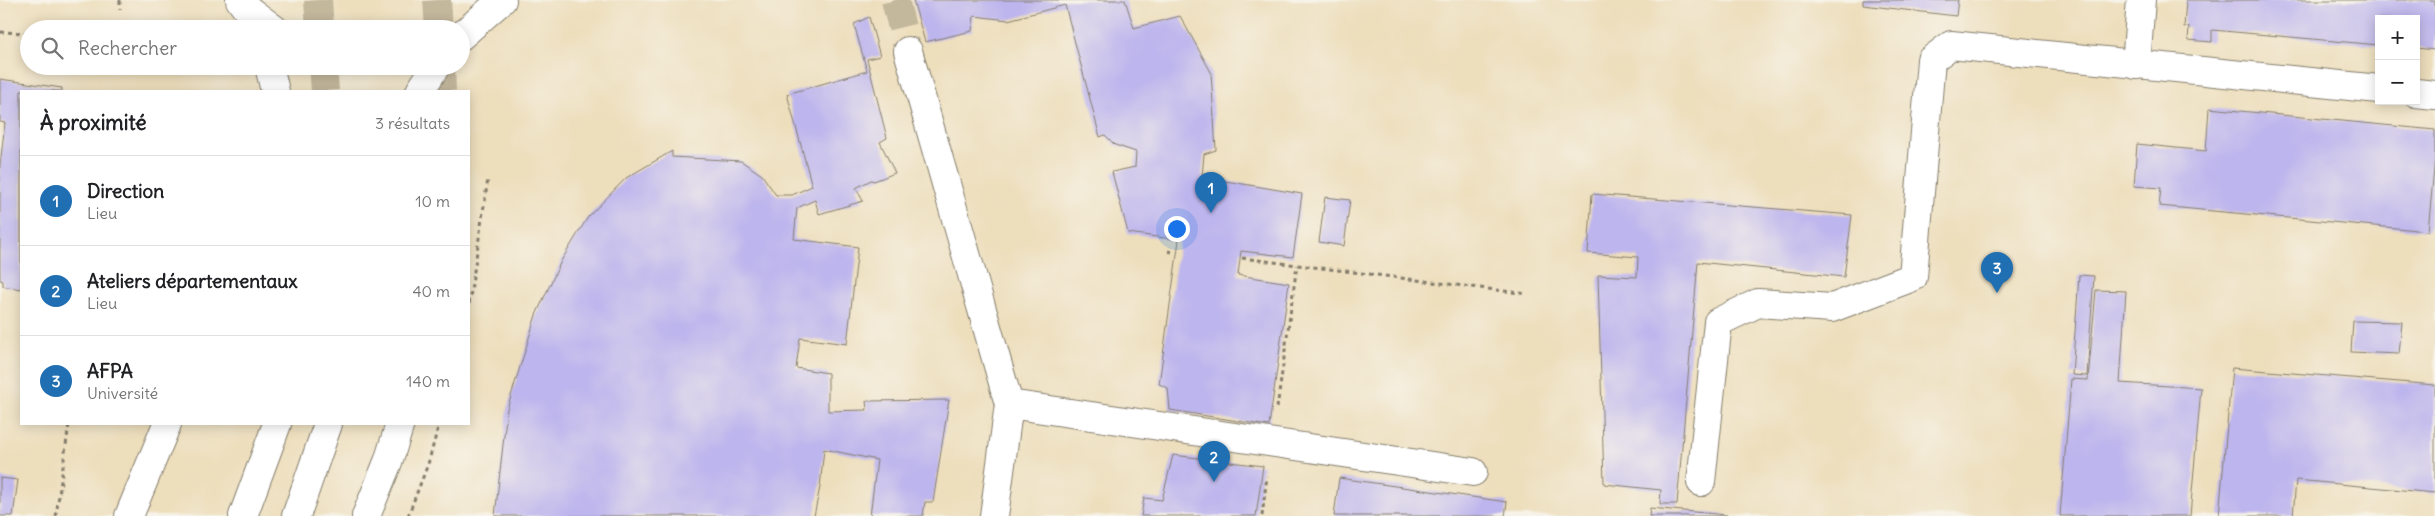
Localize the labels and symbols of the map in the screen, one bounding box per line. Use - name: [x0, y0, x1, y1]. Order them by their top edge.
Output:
- pin: 1: [1195, 172, 1227, 213]
- your location: [1164, 216, 1190, 242]
- pin: 3: [1981, 252, 2013, 293]
- pin: 2: [1198, 441, 1230, 482]

